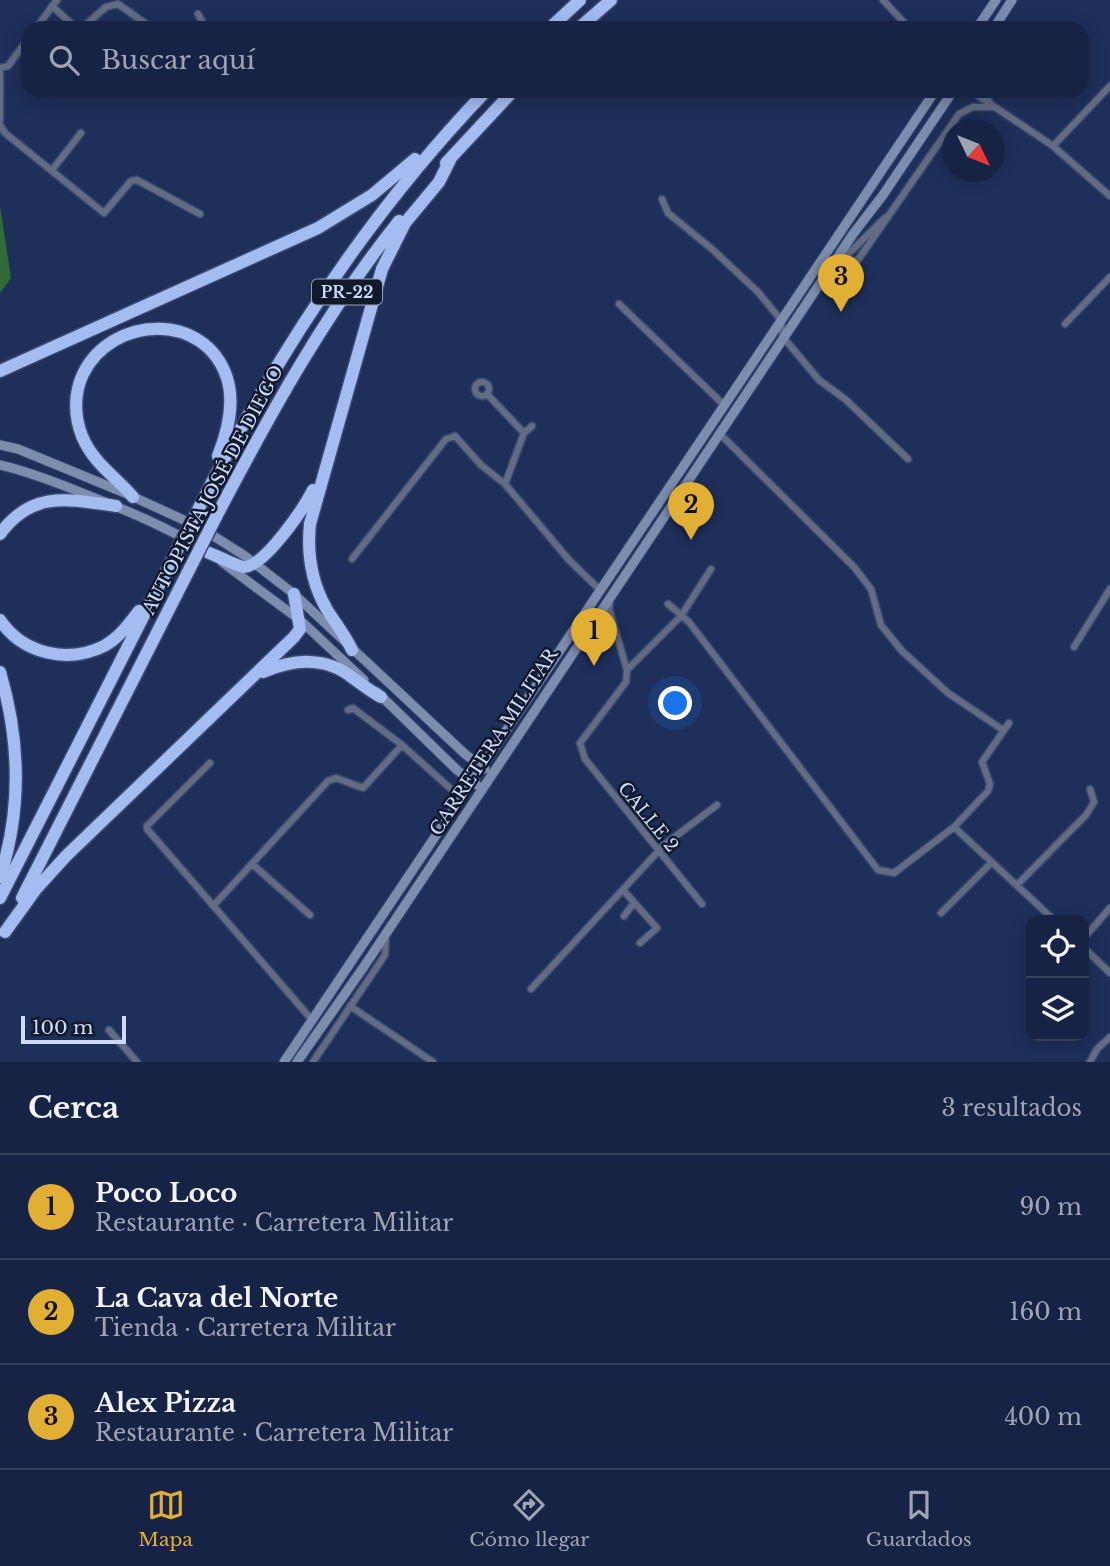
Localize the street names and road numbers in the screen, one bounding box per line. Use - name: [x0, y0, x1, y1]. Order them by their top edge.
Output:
- road number: PR-22: [312, 280, 382, 304]
- street label: AUTOPISTA JOSÉ DE DIEGO: [136, 361, 288, 619]
- street label: CARRETERA MILITAR: [425, 644, 563, 840]
- street label: CALLE 2: [613, 778, 683, 856]

